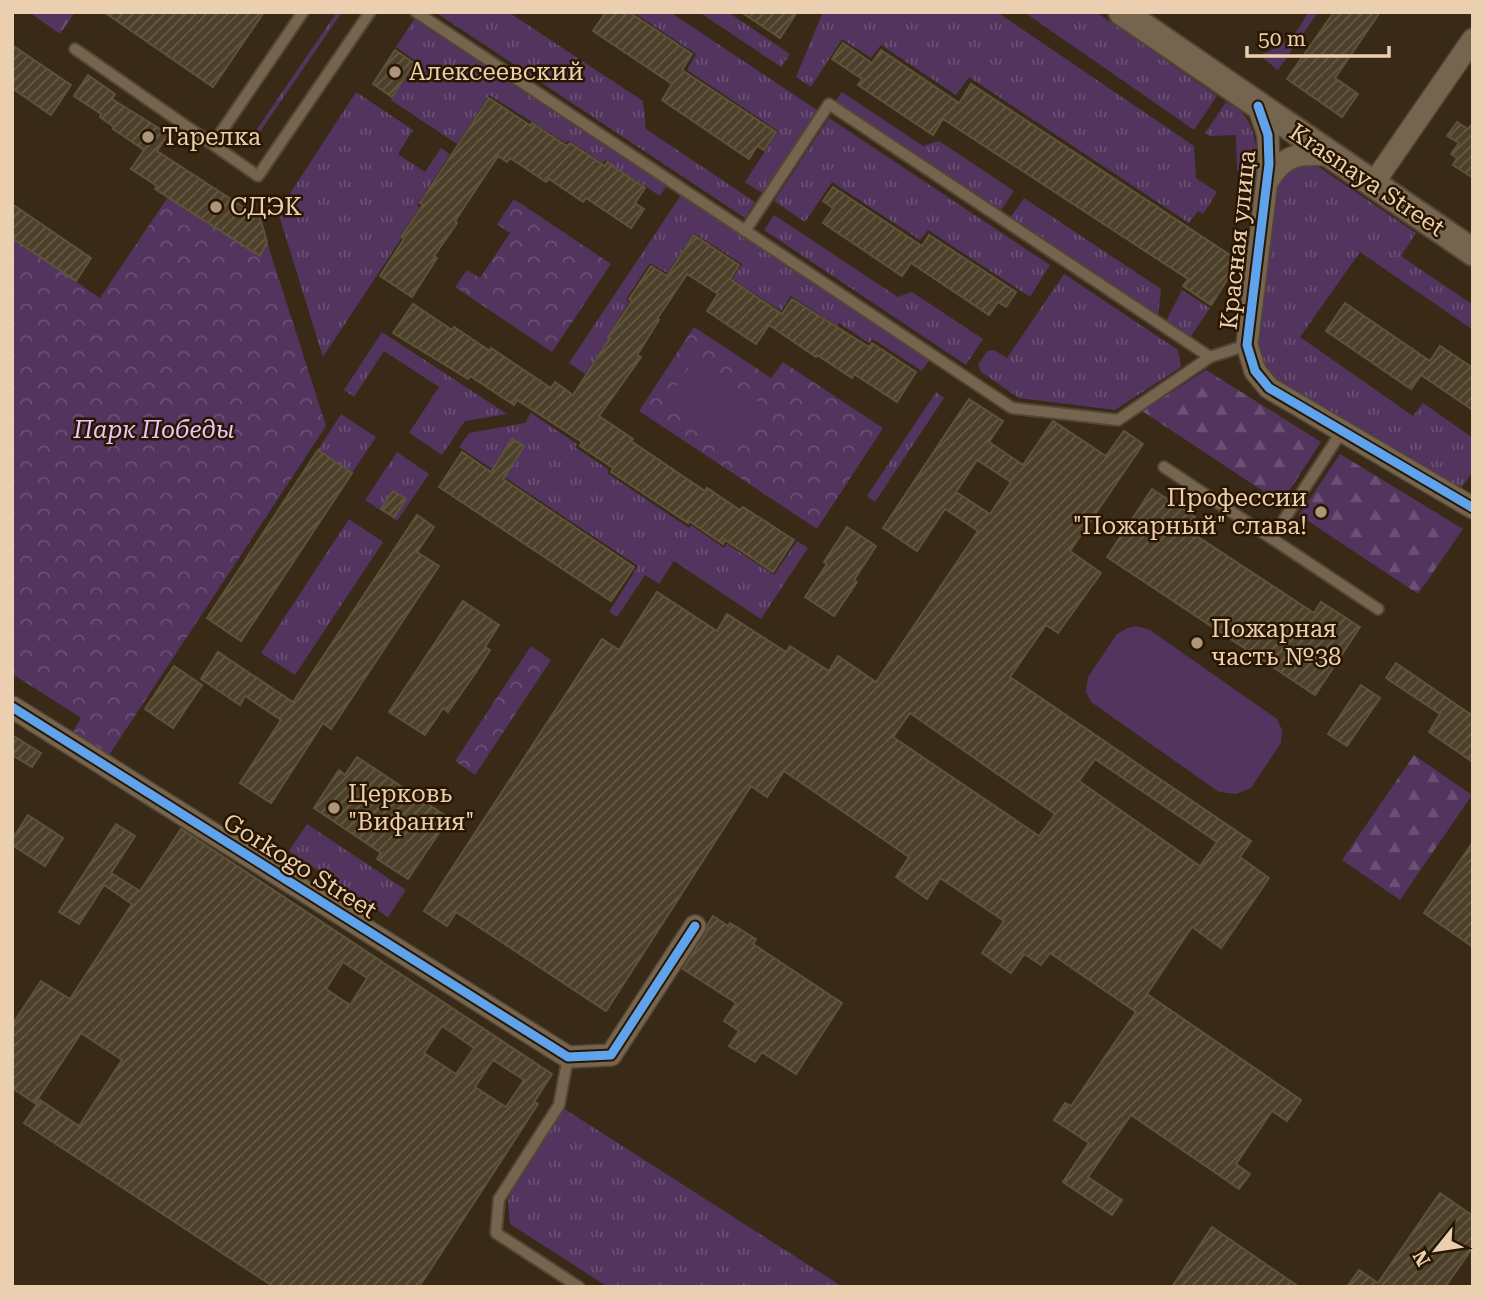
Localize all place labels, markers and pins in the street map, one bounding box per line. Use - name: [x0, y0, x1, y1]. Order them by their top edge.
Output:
- place label: Алексеевский: [409, 58, 583, 86]
- marker: Алексеевский: [387, 64, 403, 80]
- place label: Тарелка: [162, 123, 261, 151]
- marker: Тарелка: [140, 129, 156, 145]
- place label: СДЭК: [230, 193, 302, 221]
- marker: СДЭК: [208, 199, 224, 215]
- place label: Профессии "Пожарный" слава!: [1073, 484, 1307, 540]
- marker: Профессии "Пожарный" слава!: [1313, 504, 1329, 520]
- place label: Пожарная часть №38: [1211, 615, 1342, 671]
- marker: Пожарная часть №38: [1189, 635, 1205, 651]
- place label: Церковь "Вифания": [348, 780, 474, 836]
- marker: Церковь "Вифания": [326, 800, 342, 816]

